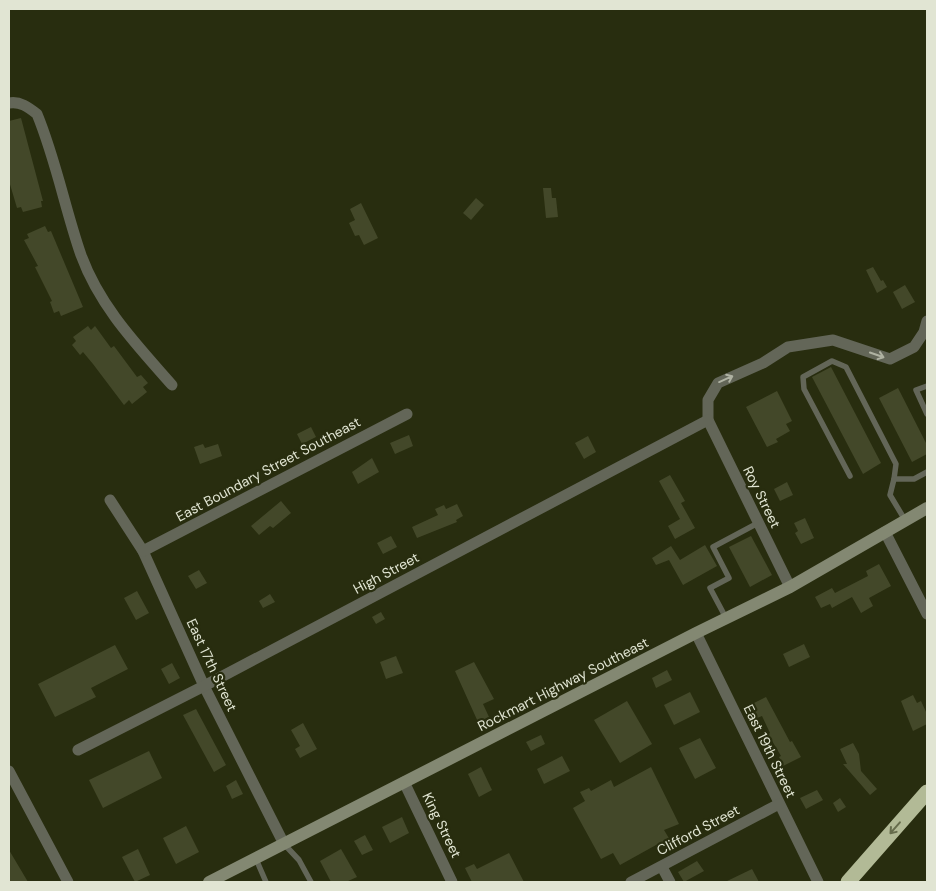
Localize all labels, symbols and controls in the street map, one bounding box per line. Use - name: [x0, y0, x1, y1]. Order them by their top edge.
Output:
- one-way arrow: [869, 351, 885, 360]
- one-way arrow: [718, 374, 733, 384]
- street label: East Boundary Street Southeast: [173, 413, 363, 525]
- street label: Roy Street: [739, 463, 785, 531]
- street label: High Street: [350, 548, 422, 598]
- street label: East 17th Street: [183, 616, 241, 714]
- street label: Rockmart Highway Southeast: [474, 633, 652, 735]
- street label: East 19th Street: [740, 701, 800, 801]
- street label: King Street: [418, 789, 466, 861]
- street label: Clifford Street: [654, 801, 742, 859]
- one-way arrow: [889, 822, 901, 835]

